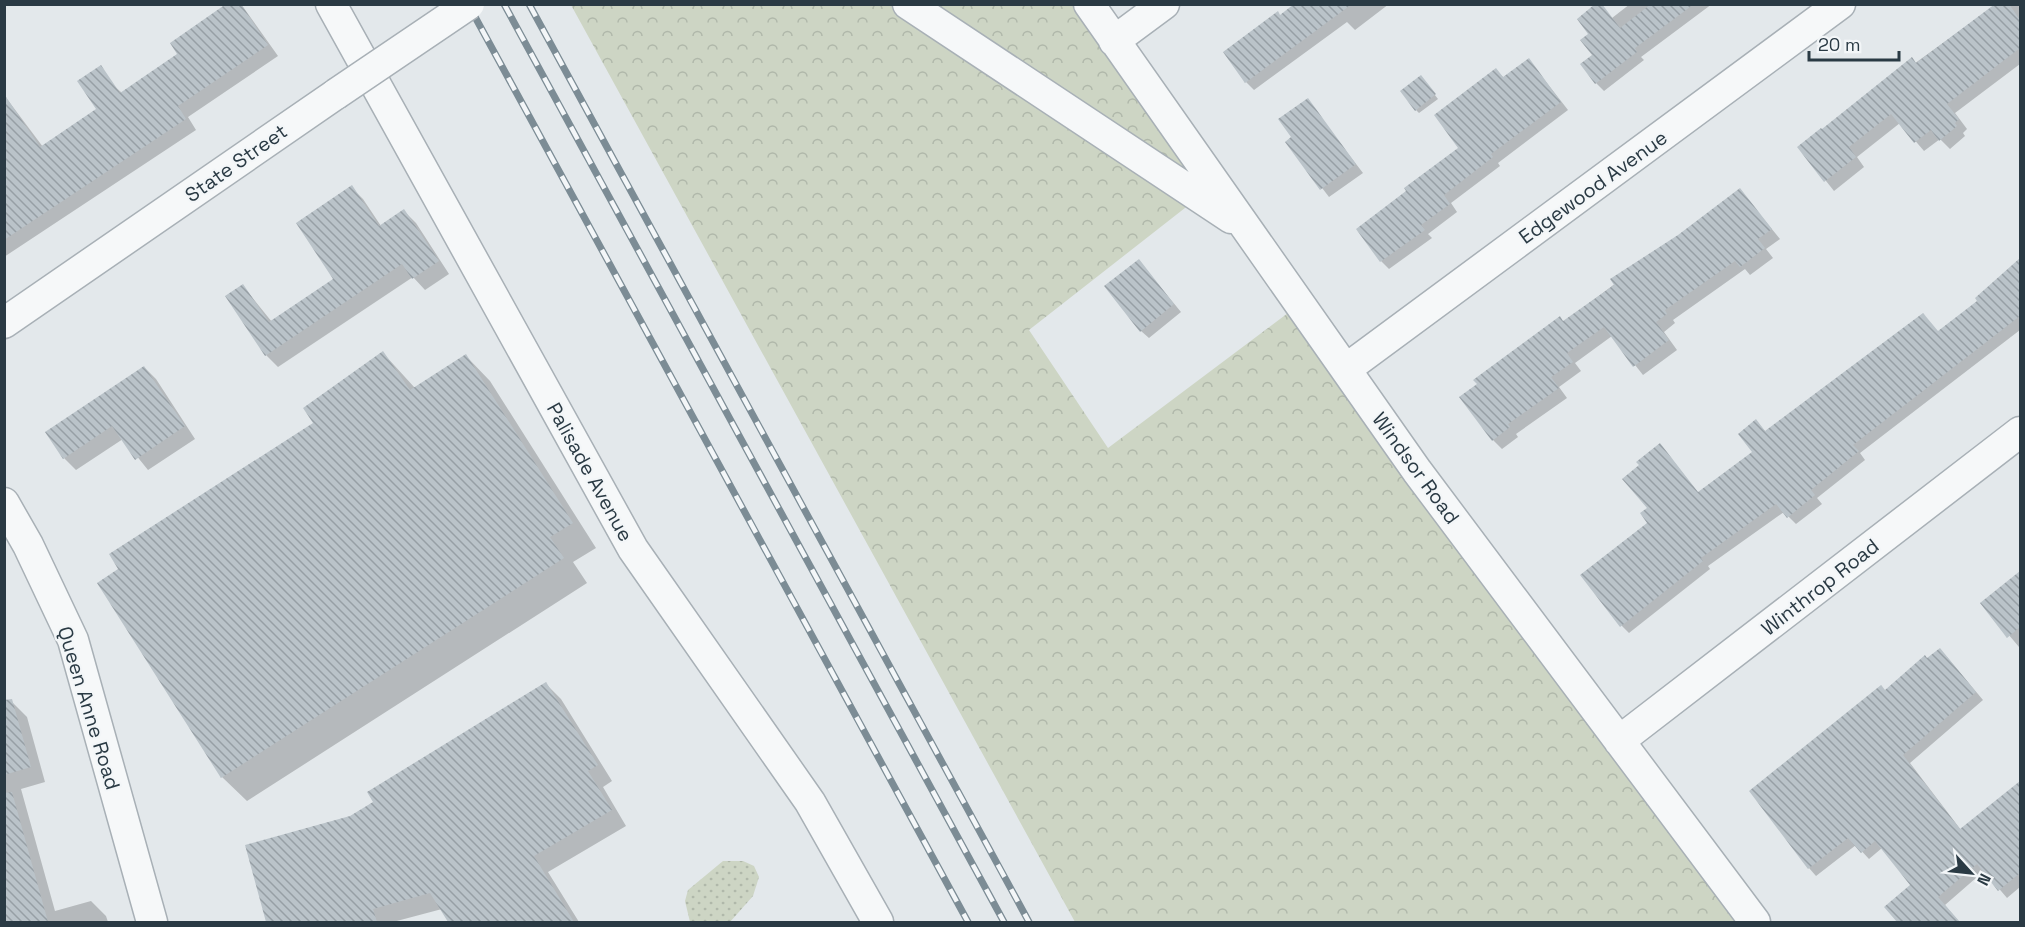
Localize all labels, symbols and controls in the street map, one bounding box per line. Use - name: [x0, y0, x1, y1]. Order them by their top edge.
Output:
- scale bar: [1809, 24, 1899, 62]
- text: 20 m: [1818, 33, 1861, 56]
- street label: State Street: [180, 118, 292, 208]
- street label: Edgewood Avenue: [1514, 124, 1672, 250]
- street label: Palisade Avenue: [541, 398, 639, 546]
- street label: Windsor Road: [1367, 407, 1465, 529]
- street label: Winthrop Road: [1756, 533, 1884, 641]
- street label: Queen Anne Road: [52, 623, 126, 793]
- north arrow: [1941, 843, 2001, 903]
- text: N: [1972, 870, 1996, 889]

